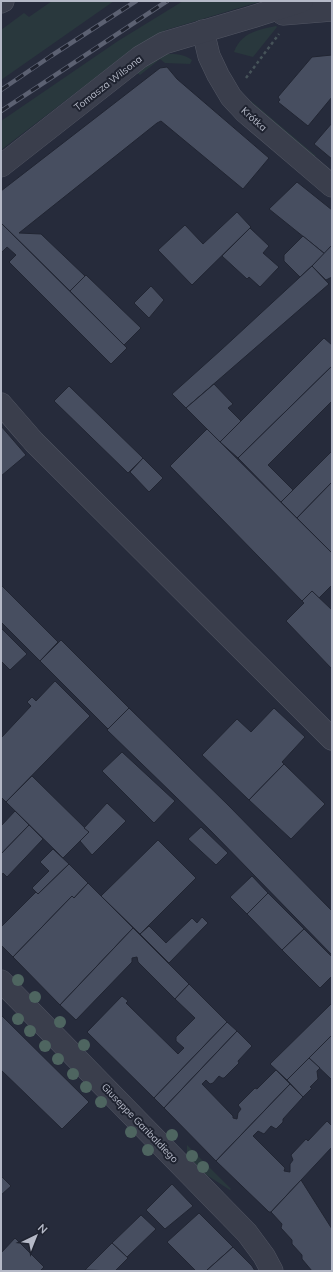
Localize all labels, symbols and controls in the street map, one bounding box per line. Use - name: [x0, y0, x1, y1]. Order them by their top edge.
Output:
- street label: Tomasza Wilsona: [71, 52, 145, 114]
- street label: Krótka: [238, 104, 270, 134]
- street label: Giuseppe Garibaldiego: [99, 1081, 181, 1166]
- north arrow: [16, 1216, 56, 1256]
- text: N: [35, 1221, 51, 1237]

